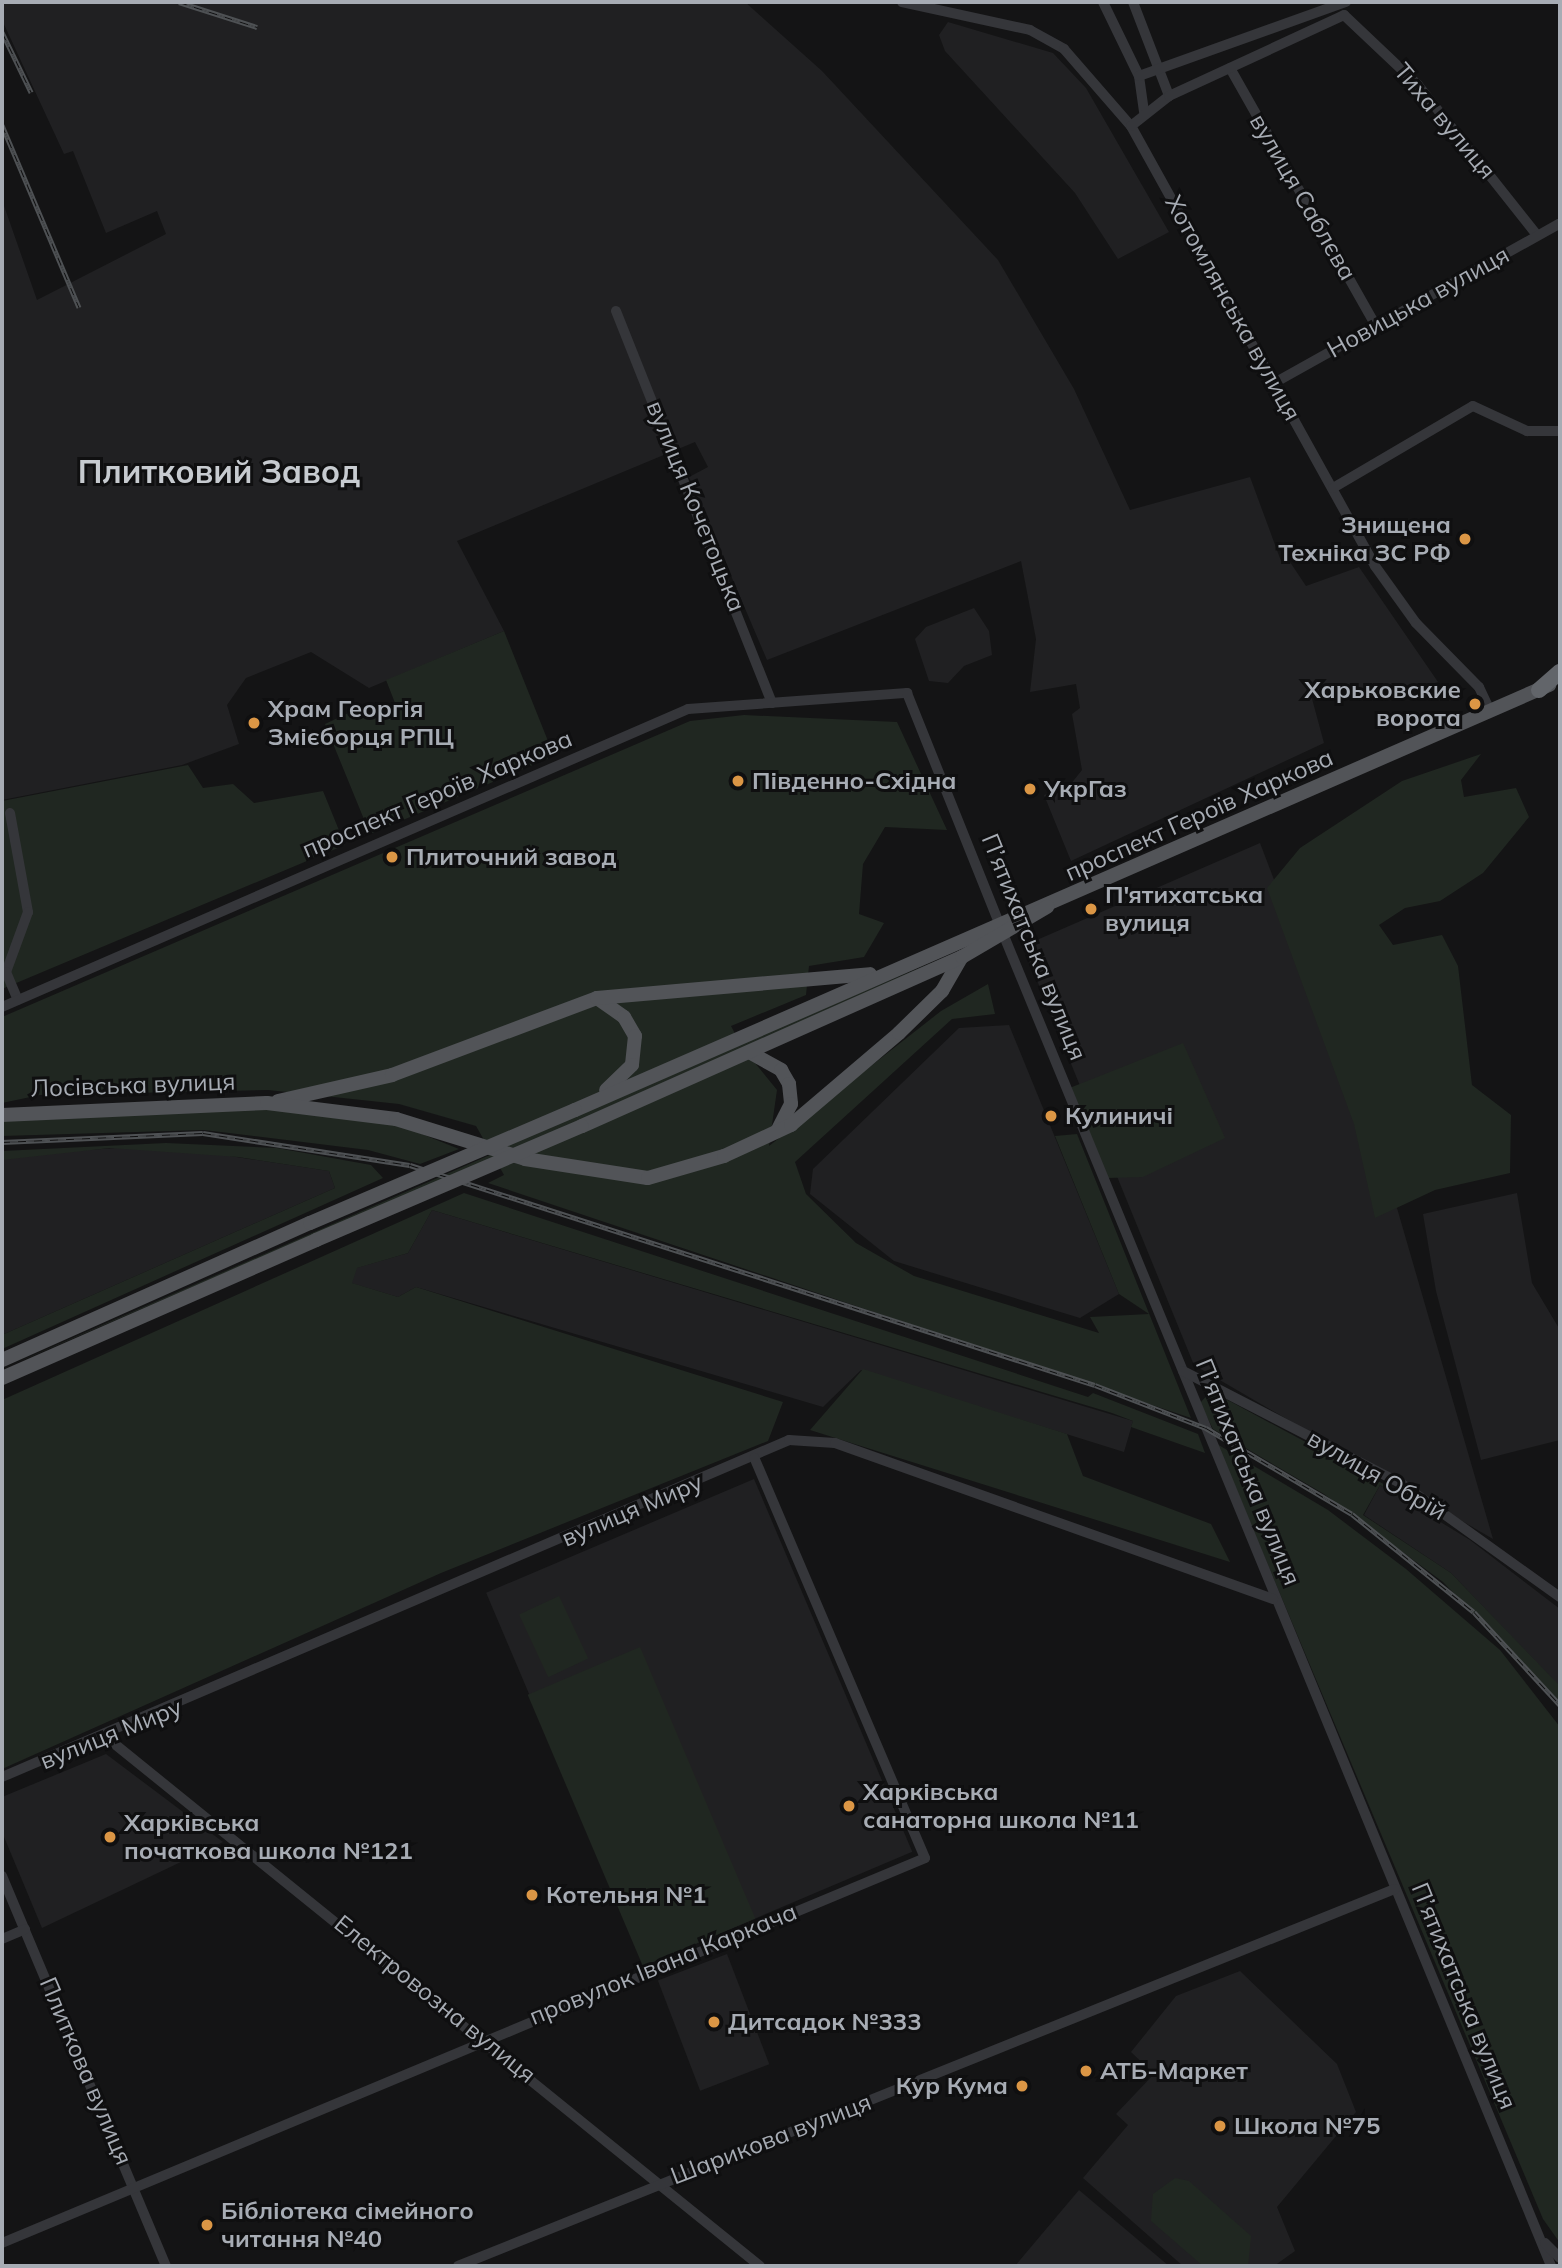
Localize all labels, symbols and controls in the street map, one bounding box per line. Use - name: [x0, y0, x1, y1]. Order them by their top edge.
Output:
- street label: Тиха вулиця: [1388, 57, 1502, 185]
- street label: вулиця Саблєва: [1244, 109, 1362, 285]
- street label: Хотомлянська вулиця: [1159, 190, 1307, 426]
- street label: Новицька вулиця: [1322, 240, 1514, 364]
- street label: вулиця Кочетоцька: [641, 396, 751, 616]
- district label: Плитковий Завод: [78, 452, 360, 490]
- place label: Знищена Техніка ЗС РФ: [1278, 511, 1451, 567]
- marker: Знищена Техніка ЗС РФ: [1457, 531, 1473, 547]
- place label: Харьковские ворота: [1304, 676, 1461, 732]
- place label: Храм Георгія Змієборця РПЦ: [268, 695, 454, 751]
- marker: Харьковские ворота: [1467, 696, 1483, 712]
- marker: Храм Георгія Змієборця РПЦ: [246, 715, 262, 731]
- street label: проспект Героїв Харкова: [298, 724, 576, 864]
- street label: проспект Героїв Харкова: [1060, 743, 1338, 887]
- place label: Південно-Східна: [752, 767, 956, 795]
- marker: Південно-Східна: [730, 773, 746, 789]
- place label: УкрГаз: [1044, 775, 1127, 803]
- marker: УкрГаз: [1022, 781, 1038, 797]
- street label: П’ятихатська вулиця: [975, 830, 1093, 1064]
- place label: Плиточний завод: [406, 843, 616, 871]
- marker: Плиточний завод: [384, 849, 400, 865]
- place label: П'ятихатська вулиця: [1105, 881, 1263, 937]
- marker: П'ятихатська вулиця: [1083, 901, 1099, 917]
- street label: Лосівська вулиця: [30, 1067, 236, 1103]
- place label: Кулиничі: [1065, 1102, 1173, 1130]
- marker: Кулиничі: [1043, 1108, 1059, 1124]
- street label: П’ятихатська вулиця: [1189, 1355, 1307, 1589]
- street label: вулиця Обрій: [1302, 1424, 1452, 1526]
- street label: вулиця Миру: [557, 1467, 707, 1553]
- street label: вулиця Миру: [36, 1692, 186, 1776]
- place label: Харківська санаторна школа №11: [863, 1778, 1139, 1834]
- marker: Харківська санаторна школа №11: [841, 1798, 857, 1814]
- place label: Харківська початкова школа №121: [124, 1809, 413, 1865]
- marker: Харківська початкова школа №121: [102, 1829, 118, 1845]
- street label: П’ятихатська вулиця: [1405, 1879, 1523, 2113]
- place label: Котельня №1: [546, 1881, 706, 1909]
- marker: Котельня №1: [524, 1887, 540, 1903]
- street label: провулок Івана Каркача: [525, 1897, 801, 2031]
- street label: Електровозна вулиця: [329, 1909, 541, 2089]
- street label: Плиткова вулиця: [34, 1973, 138, 2169]
- place label: Дитсадок №333: [728, 2008, 922, 2036]
- marker: Дитсадок №333: [706, 2014, 722, 2030]
- place label: АТБ-Маркет: [1100, 2057, 1248, 2085]
- marker: АТБ-Маркет: [1078, 2063, 1094, 2079]
- place label: Кур Кума: [896, 2072, 1008, 2100]
- marker: Кур Кума: [1014, 2078, 1030, 2094]
- street label: Шарикова вулиця: [667, 2087, 875, 2191]
- place label: Школа №75: [1234, 2112, 1380, 2140]
- marker: Школа №75: [1212, 2118, 1228, 2134]
- place label: Бібліотека сімейного читання №40: [221, 2197, 474, 2253]
- marker: Бібліотека сімейного читання №40: [199, 2217, 215, 2233]

